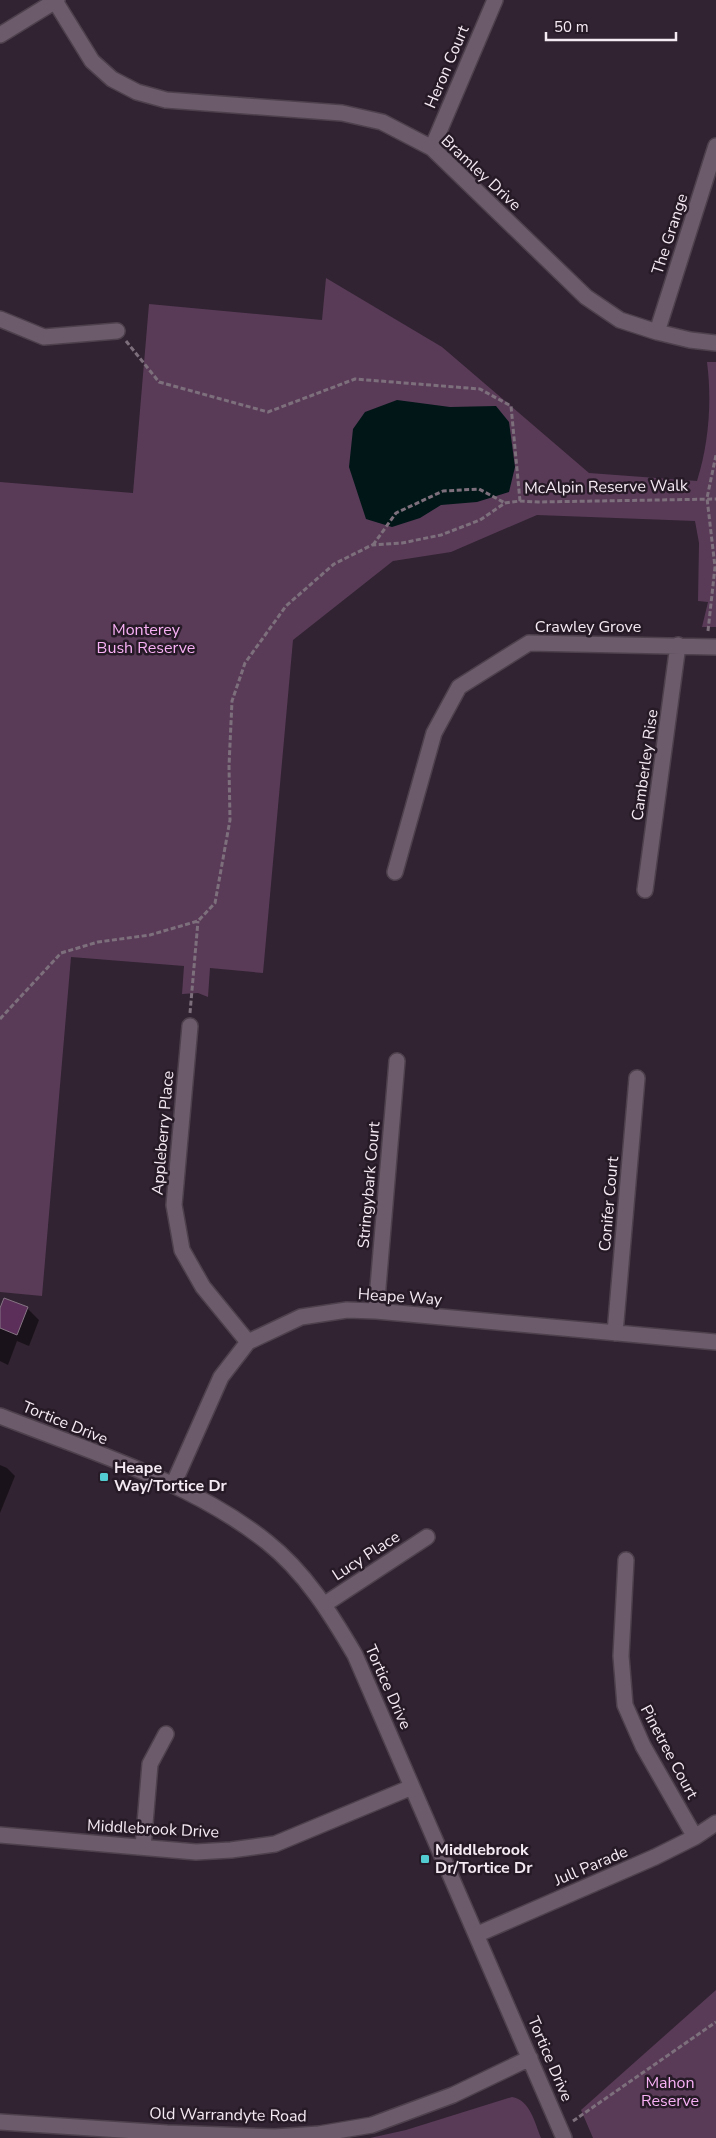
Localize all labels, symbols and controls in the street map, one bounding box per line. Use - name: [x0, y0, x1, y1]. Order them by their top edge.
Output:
- scale bar: [546, 10, 676, 42]
- text: 50 m: [554, 17, 589, 37]
- street label: Heron Court: [420, 22, 475, 112]
- street label: Bramley Drive: [436, 130, 526, 216]
- street label: The Grange: [647, 191, 693, 277]
- street label: McAlpin Reserve Walk: [524, 475, 689, 499]
- street label: Crawley Grove: [535, 616, 641, 638]
- park label: Monterey Bush Reserve: [97, 619, 195, 659]
- street label: Camberley Rise: [626, 708, 664, 822]
- street label: Appleberry Place: [147, 1070, 179, 1196]
- street label: Stringybark Court: [353, 1120, 386, 1249]
- street label: Conifer Court: [594, 1155, 624, 1252]
- street label: Heape Way: [357, 1283, 444, 1311]
- street label: Tortice Drive: [19, 1396, 111, 1450]
- place label: Heape Way/Tortice Dr: [114, 1457, 228, 1497]
- marker: Heape Way/Tortice Dr: [98, 1471, 110, 1483]
- street label: Lucy Place: [328, 1526, 404, 1586]
- street label: Tortice Drive: [360, 1641, 416, 1733]
- street label: Pinetree Court: [635, 1701, 703, 1803]
- street label: Middlebrook Drive: [86, 1815, 220, 1843]
- place label: Middlebrook Dr/Tortice Dr: [435, 1839, 533, 1879]
- street label: Jull Parade: [550, 1841, 631, 1892]
- marker: Middlebrook Dr/Tortice Dr: [419, 1853, 431, 1865]
- street label: Tortice Drive: [522, 2013, 578, 2105]
- park label: Mahon Reserve: [641, 2072, 699, 2112]
- street label: Old Warrandyte Road: [149, 2103, 307, 2127]

